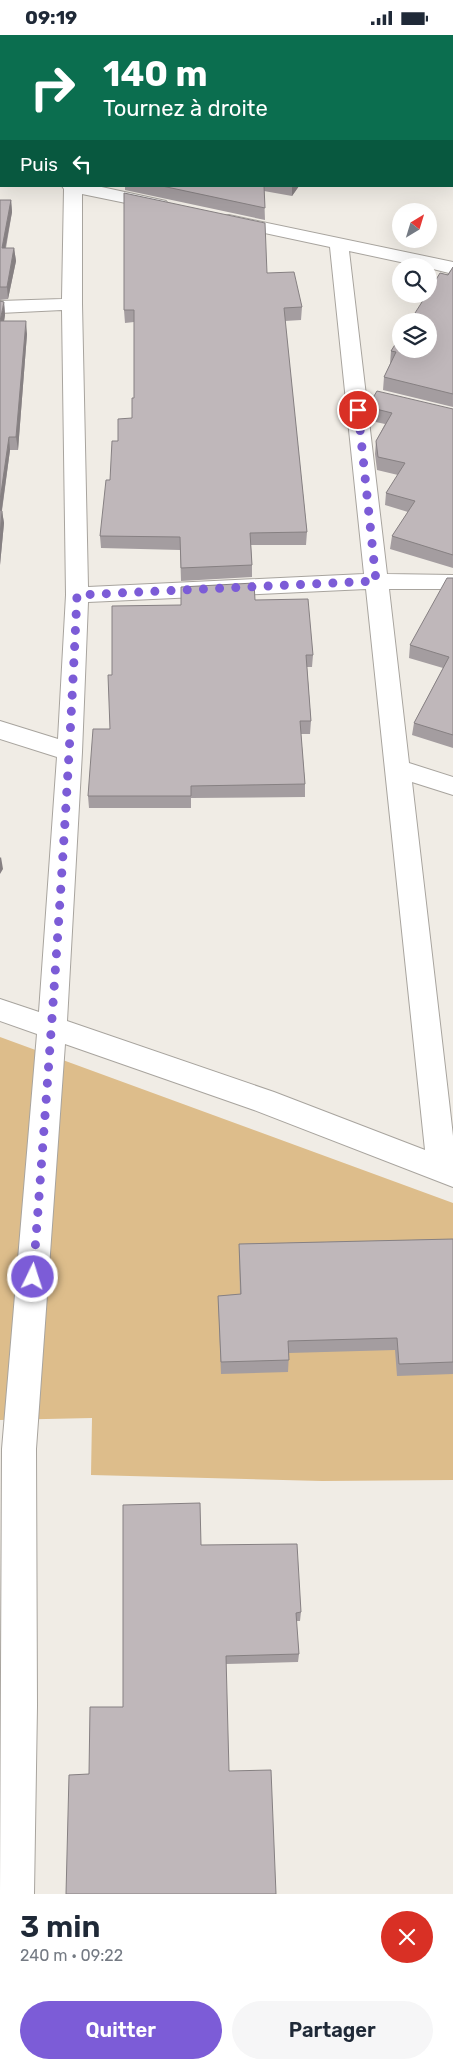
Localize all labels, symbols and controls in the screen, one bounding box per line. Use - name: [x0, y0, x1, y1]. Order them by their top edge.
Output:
- text: 09:19: [25, 6, 77, 29]
- text: 140 m: [103, 53, 208, 95]
- icon: right: [20, 55, 85, 120]
- text: Tournez à droite: [103, 95, 268, 122]
- icon: left: [68, 150, 96, 178]
- text: Puis: [20, 153, 58, 176]
- north arrow: [392, 203, 438, 247]
- map controls: [392, 203, 437, 358]
- button: search: [392, 258, 437, 303]
- button: layers: [392, 313, 437, 358]
- pin: [337, 389, 379, 431]
- icon: arrive: [344, 396, 372, 424]
- position arrow: [6, 1250, 58, 1302]
- text: 3 min: [20, 1909, 100, 1945]
- button: close: [381, 1911, 433, 1963]
- text: 240 m · 09:22: [20, 1946, 123, 1965]
- button: Quitter: [20, 2001, 222, 2059]
- button: Partager: [232, 2001, 433, 2059]

